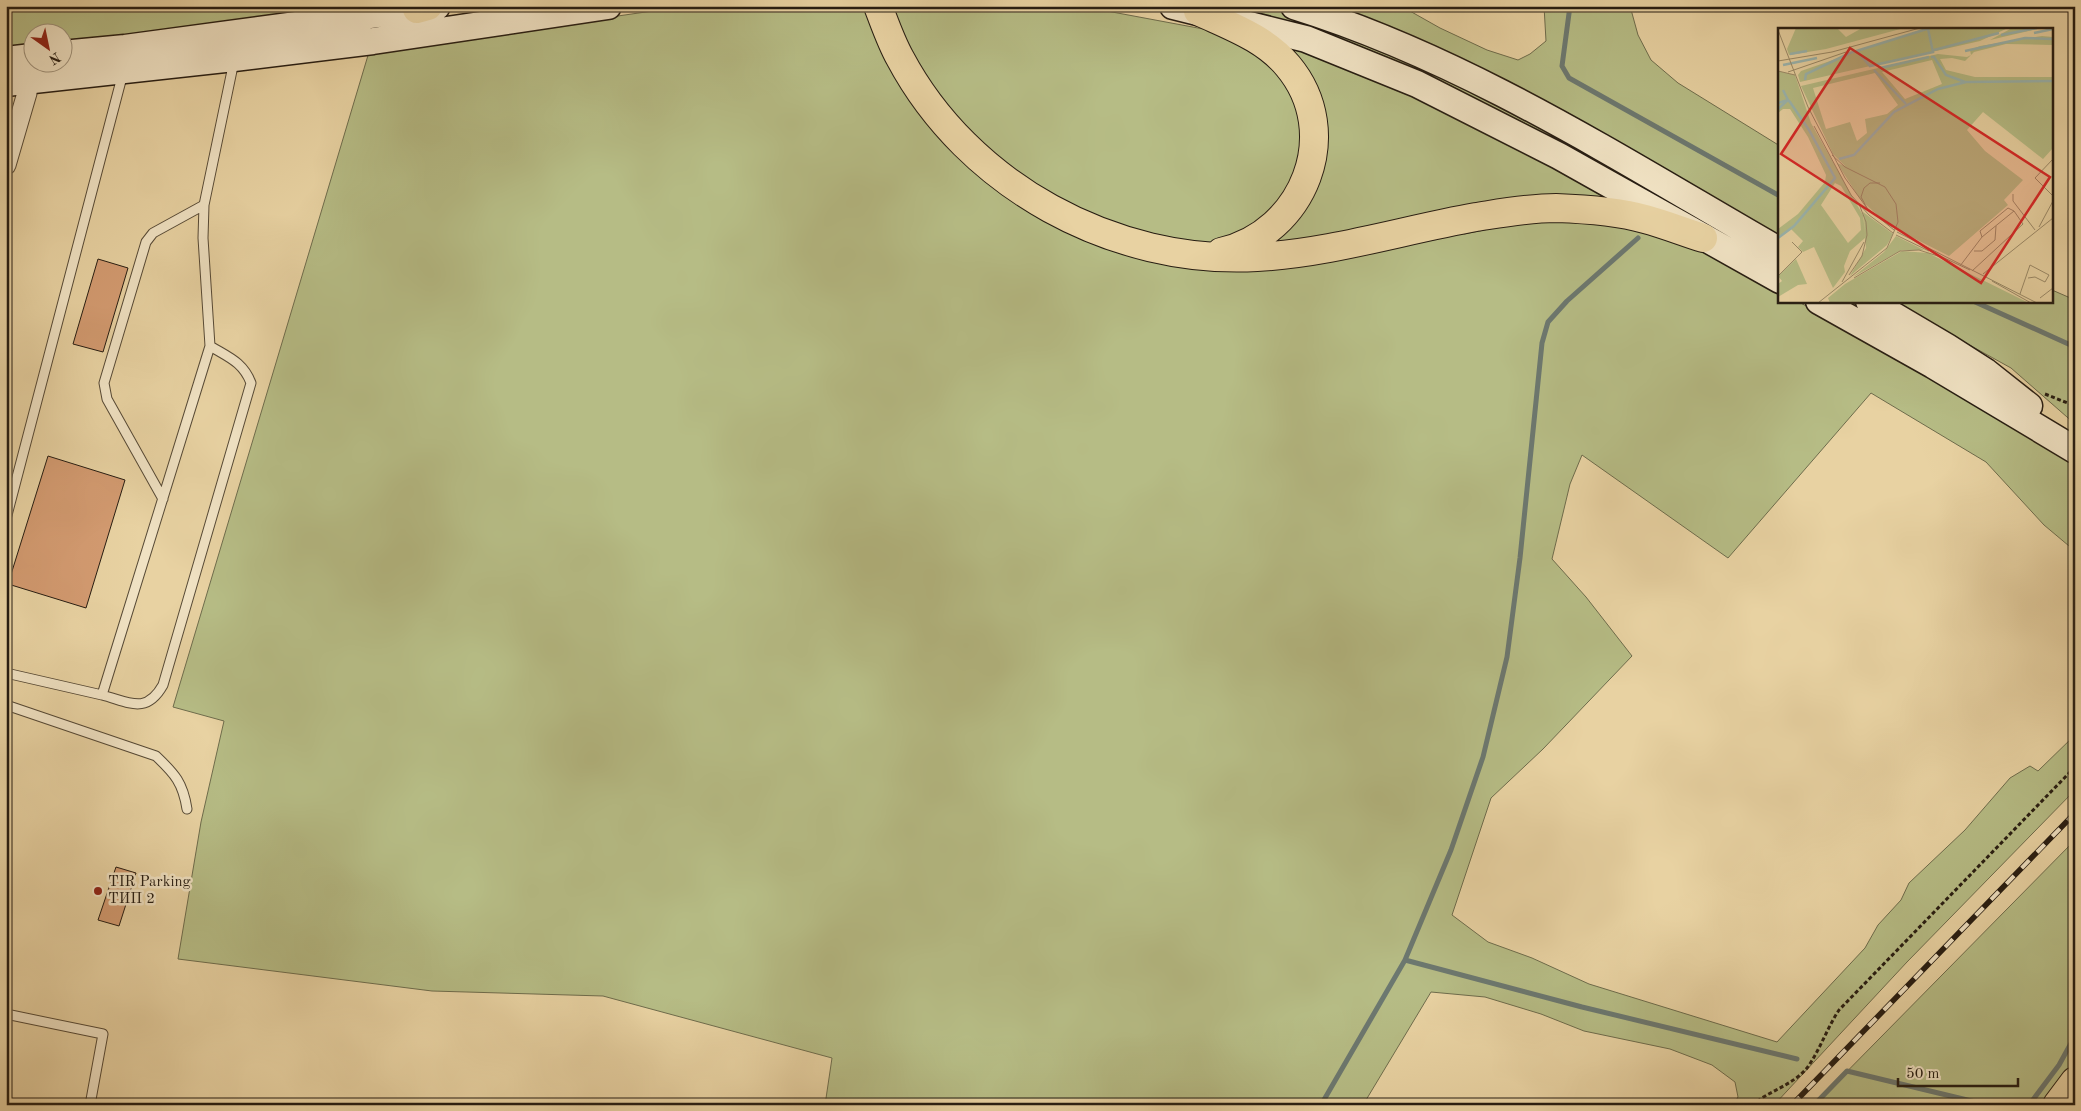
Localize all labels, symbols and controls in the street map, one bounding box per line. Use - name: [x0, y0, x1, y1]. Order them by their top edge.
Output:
- north arrow: [22, 22, 72, 72]
- inset map: [1778, 28, 2054, 302]
- text: N: [46, 49, 63, 67]
- place label: TIR Parking ТИП 2: [108, 875, 191, 907]
- marker: TIR Parking ТИП 2: [92, 885, 104, 897]
- scale bar: [1898, 1056, 2018, 1088]
- text: 50 m: [1906, 1067, 1940, 1082]

